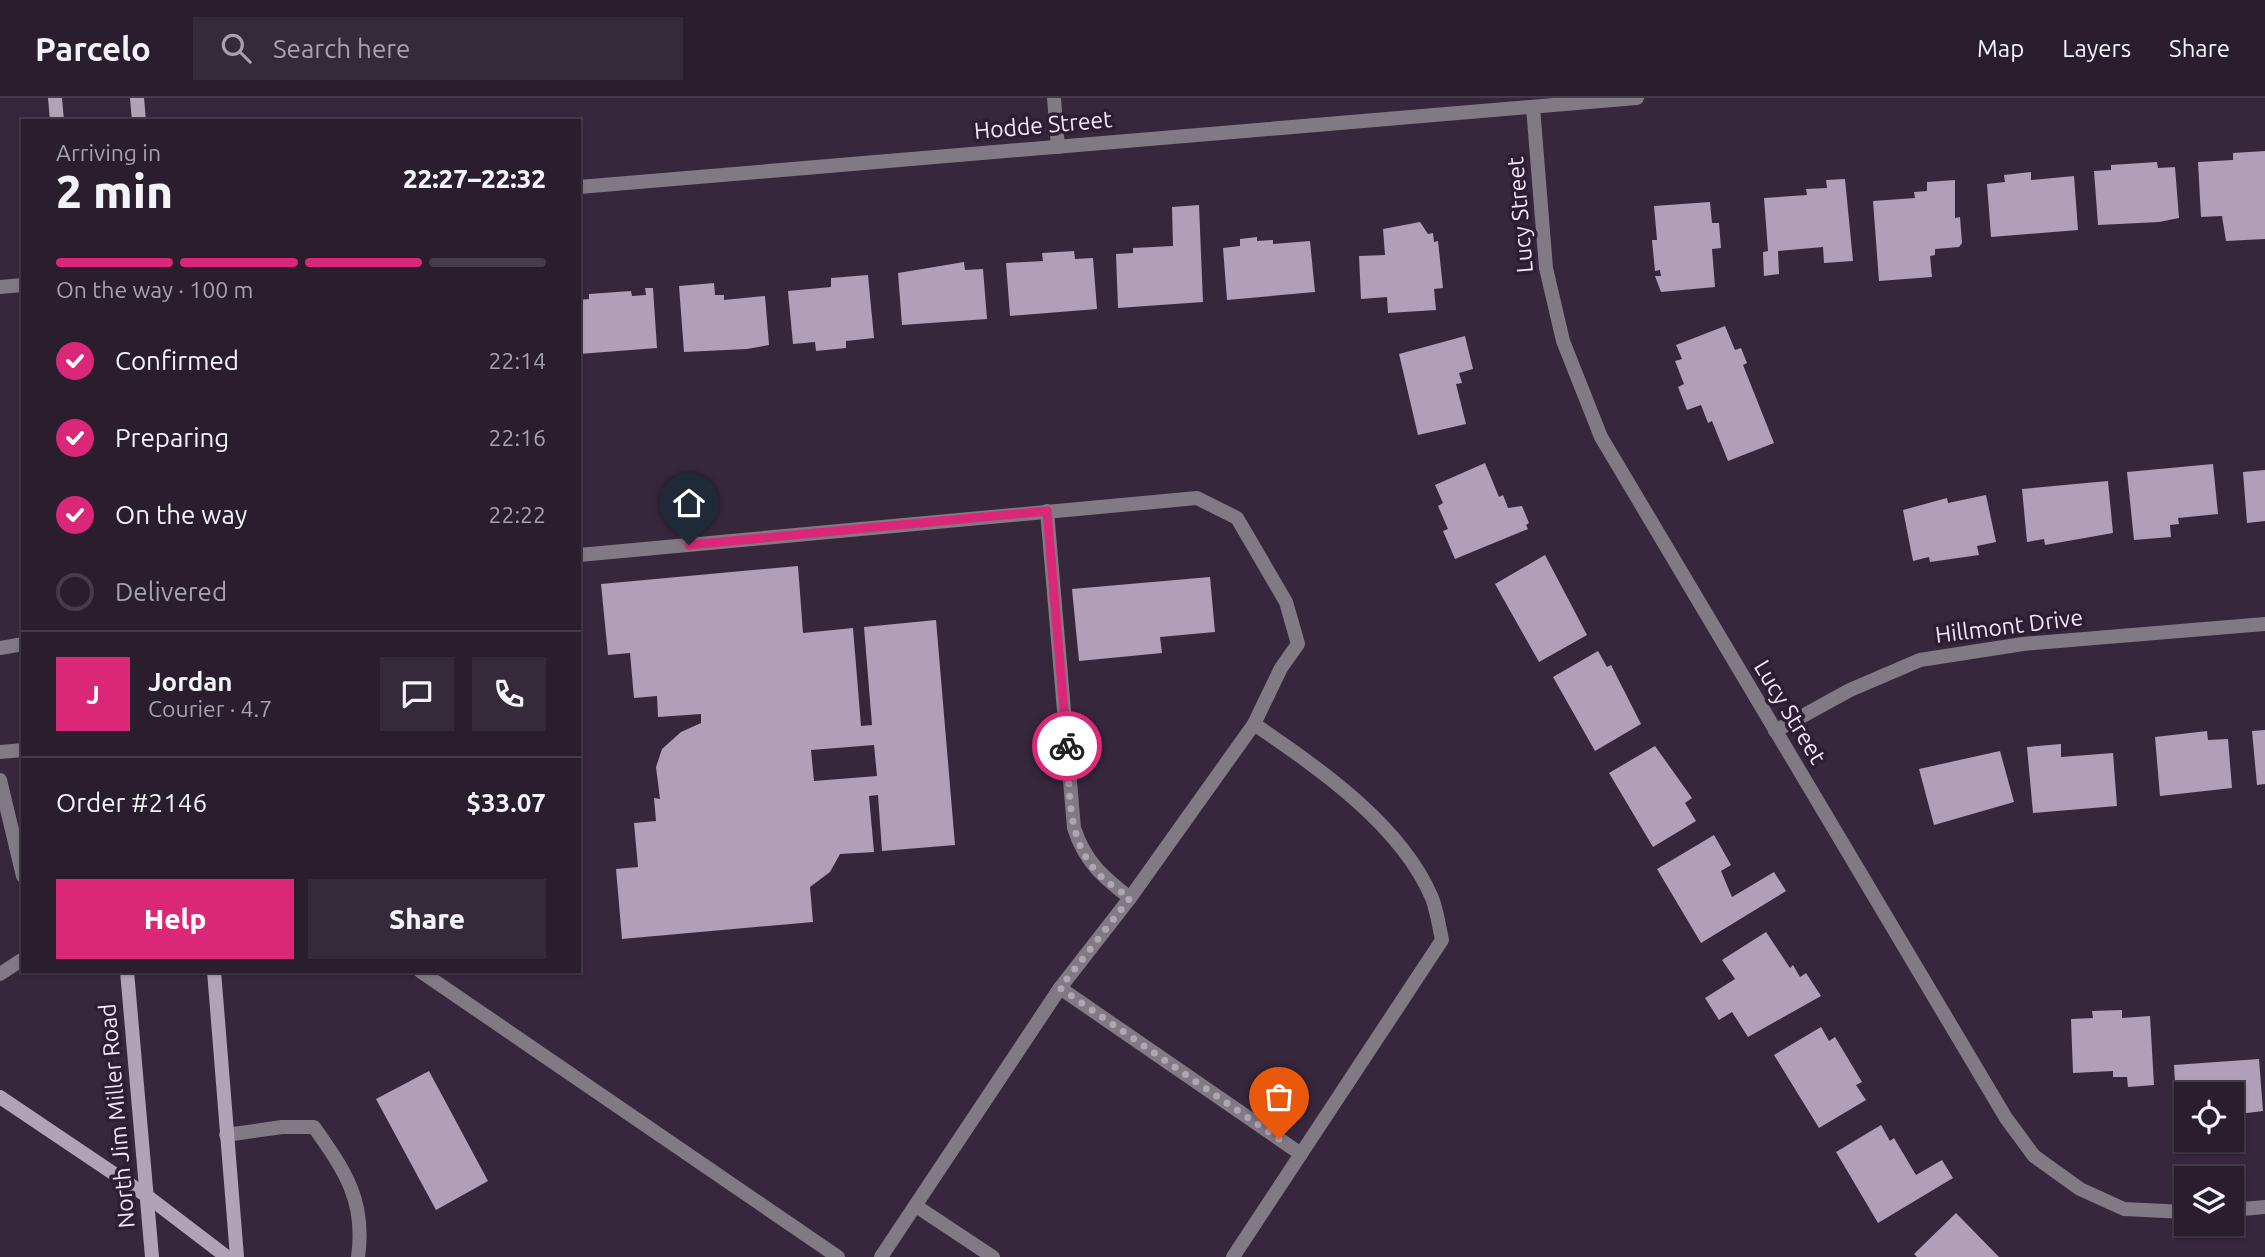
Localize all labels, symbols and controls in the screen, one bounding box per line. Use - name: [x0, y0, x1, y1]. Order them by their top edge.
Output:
- search box: [193, 17, 683, 80]
- icon: search: [217, 29, 255, 67]
- text: Parcelo: [35, 30, 151, 67]
- text: Search here: [273, 34, 410, 63]
- text: Map: [1977, 35, 2024, 62]
- text: Layers: [2062, 35, 2131, 62]
- text: Share: [2169, 35, 2230, 62]
- street label: Hodde Street: [973, 106, 1113, 143]
- text: Arriving in: [56, 140, 161, 165]
- street label: Lucy Street: [1502, 156, 1537, 274]
- text: 22:27–22:32: [403, 164, 546, 193]
- text: 2 min: [56, 165, 173, 217]
- text: On the way · 100 m: [56, 277, 253, 302]
- icon: check: [56, 342, 94, 380]
- text: Confirmed: [115, 346, 239, 375]
- text: 22:14: [488, 348, 546, 373]
- icon: check: [56, 419, 94, 457]
- text: Preparing: [115, 423, 229, 452]
- text: 22:16: [488, 425, 546, 450]
- pin: [659, 473, 719, 545]
- icon: home: [670, 484, 708, 522]
- icon: check: [56, 496, 94, 534]
- text: On the way: [115, 500, 247, 529]
- text: 22:22: [488, 502, 546, 527]
- text: Delivered: [115, 577, 227, 606]
- street label: Hillmont Drive: [1934, 604, 2084, 647]
- street label: Lucy Street: [1750, 655, 1831, 768]
- button: chat: [380, 657, 454, 731]
- button: phone: [472, 657, 546, 731]
- text: Jordan: [148, 667, 233, 696]
- text: J: [86, 680, 100, 709]
- text: Courier · 4.7: [148, 696, 272, 721]
- courier: [1032, 711, 1102, 781]
- icon: bike: [1048, 727, 1086, 765]
- text: Order #2146: [56, 788, 207, 817]
- text: $33.07: [466, 788, 546, 817]
- button: Help: [56, 879, 294, 959]
- button: Share: [308, 879, 546, 959]
- street label: North Jim Miller Road: [94, 1003, 139, 1229]
- pin: [1249, 1067, 1309, 1139]
- icon: bag: [1260, 1078, 1298, 1116]
- map controls: [2174, 1082, 2244, 1236]
- button: locate: [2174, 1082, 2244, 1152]
- button: layers: [2174, 1166, 2244, 1236]

